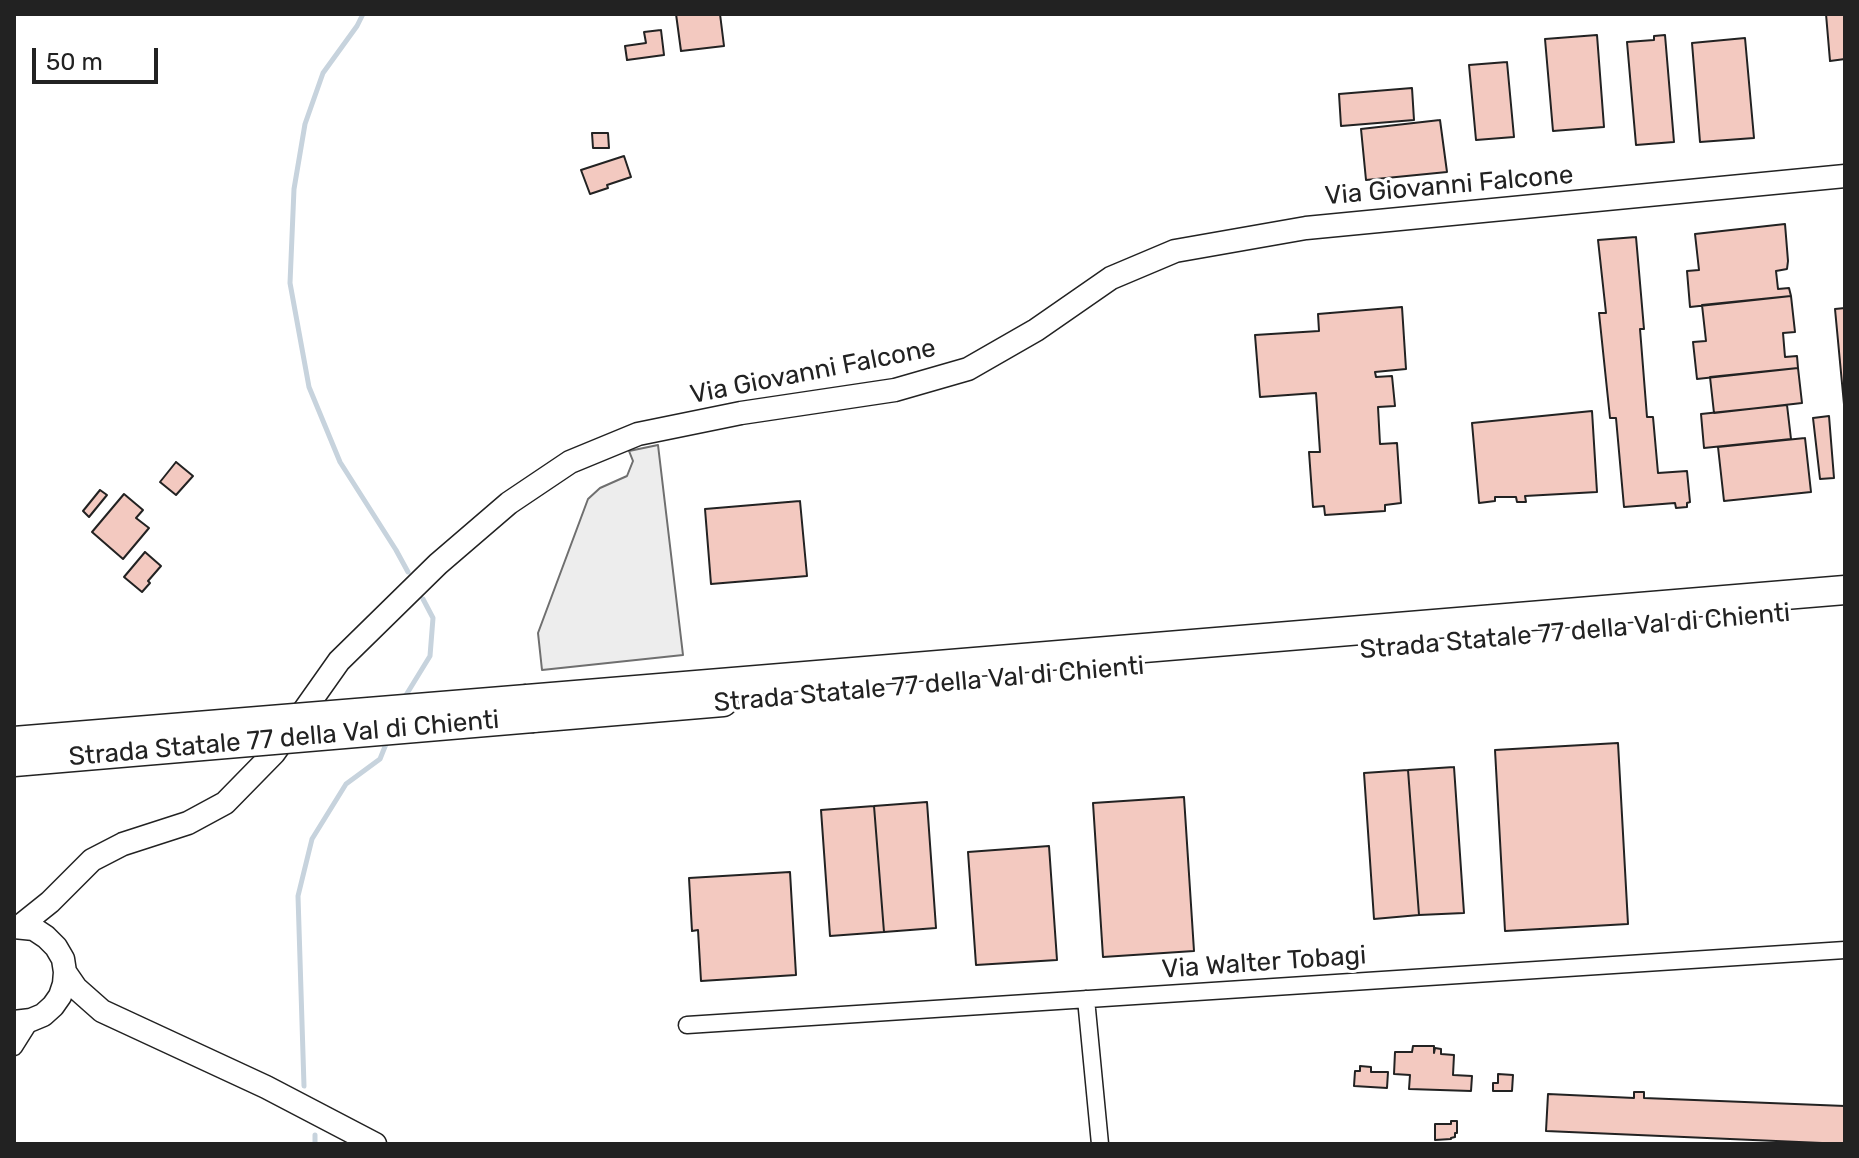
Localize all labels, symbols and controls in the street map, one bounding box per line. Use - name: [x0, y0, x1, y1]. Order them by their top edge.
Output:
- scale bar: [36, 32, 162, 82]
- text: 50 m: [46, 48, 103, 76]
- street label: Via Giovanni Falcone: [1323, 160, 1575, 212]
- street label: Via Giovanni Falcone: [688, 333, 938, 411]
- street label: Strada Statale 77 della Val di Chienti: [1358, 598, 1792, 666]
- street label: Strada Statale 77 della Val di Chienti: [712, 651, 1146, 719]
- street label: Strada Statale 77 della Val di Chienti: [67, 705, 501, 773]
- street label: Via Walter Tobagi: [1161, 940, 1367, 986]

